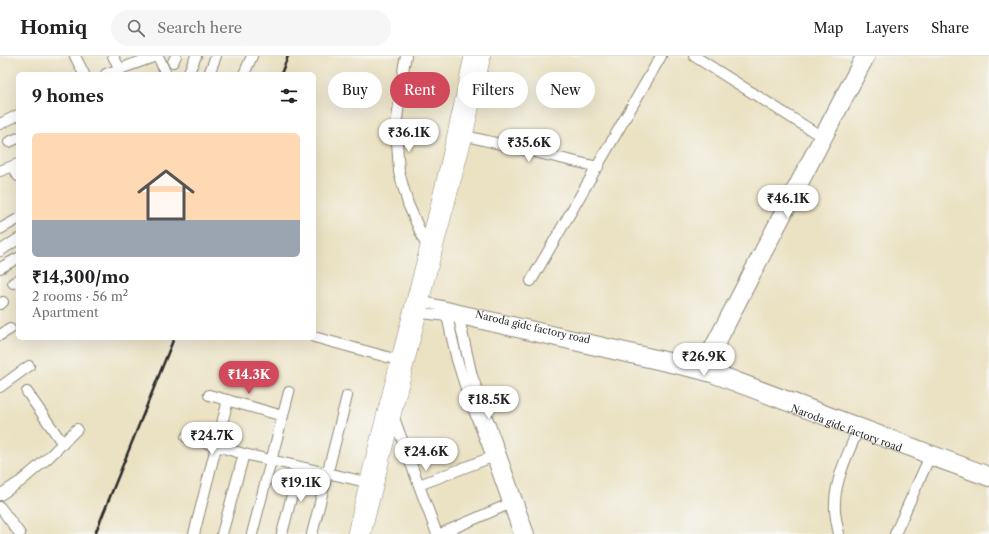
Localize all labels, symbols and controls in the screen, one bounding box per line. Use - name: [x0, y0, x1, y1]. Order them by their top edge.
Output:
- search box: [111, 10, 391, 46]
- text: Homiq: [20, 16, 87, 39]
- icon: search: [125, 17, 147, 39]
- text: Search here: [157, 18, 242, 37]
- text: Map: [813, 19, 843, 37]
- text: Layers: [865, 19, 909, 37]
- text: Share: [931, 19, 969, 37]
- chip: Buy: [328, 72, 382, 108]
- chip: Rent: [390, 72, 450, 108]
- chip: Filters: [458, 72, 528, 108]
- chip: New: [536, 72, 595, 108]
- icon: filters: [278, 85, 300, 107]
- text: 9 homes: [32, 86, 104, 106]
- pin: ₹36.1K: [376, 119, 442, 153]
- text: ₹36.1K: [388, 124, 430, 140]
- pin: ₹35.6K: [496, 129, 562, 163]
- text: ₹35.6K: [507, 134, 551, 150]
- icon: home: [130, 159, 202, 231]
- pin: ₹46.1K: [755, 185, 821, 219]
- text: ₹46.1K: [767, 190, 809, 206]
- text: ₹14,300/mo: [32, 267, 129, 287]
- text: 2 rooms · 56 m²: [32, 288, 128, 304]
- text: Apartment: [32, 304, 99, 320]
- street label: Naroda gidc factory road: [474, 307, 592, 346]
- pin: ₹26.9K: [671, 343, 737, 377]
- text: ₹26.9K: [682, 348, 726, 364]
- pin: ₹14.3K: [216, 361, 282, 395]
- text: ₹14.3K: [228, 366, 270, 382]
- pin: ₹18.5K: [456, 386, 522, 420]
- text: ₹18.5K: [468, 391, 510, 407]
- street label: Naroda gidc factory road: [789, 401, 904, 454]
- pin: ₹24.7K: [179, 422, 245, 456]
- text: ₹24.7K: [190, 427, 234, 443]
- pin: ₹24.6K: [393, 438, 459, 472]
- text: ₹24.6K: [404, 443, 448, 459]
- pin: ₹19.1K: [268, 469, 334, 503]
- text: ₹19.1K: [281, 474, 321, 490]

